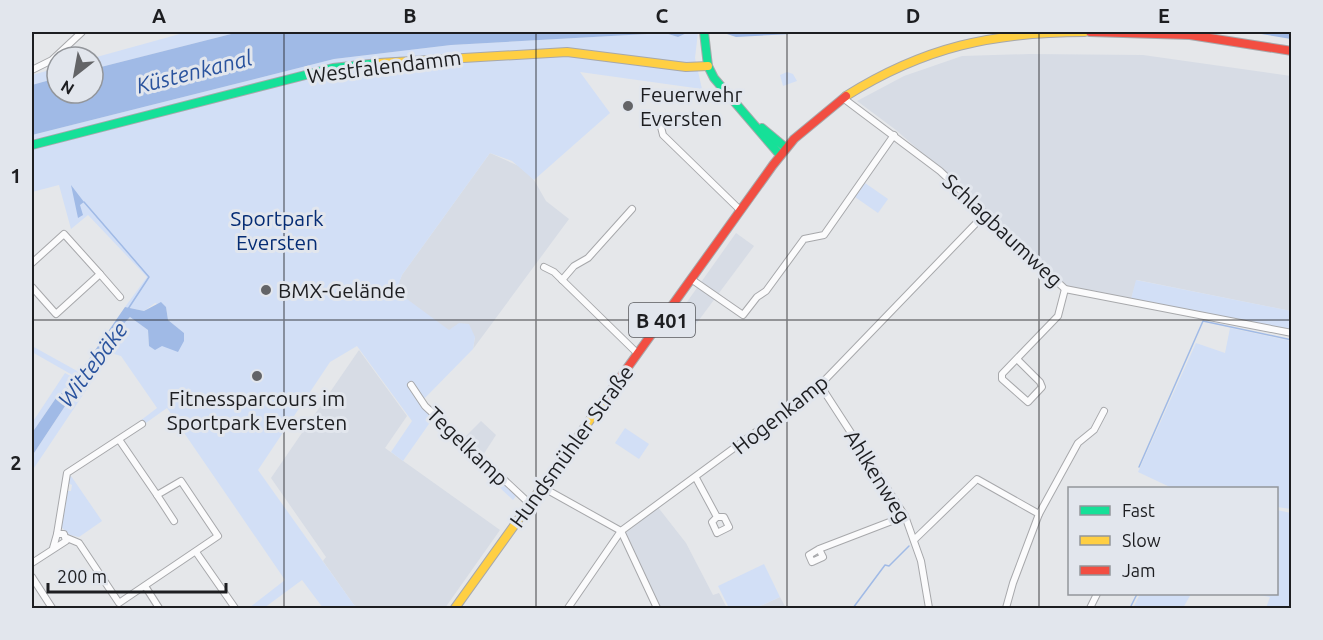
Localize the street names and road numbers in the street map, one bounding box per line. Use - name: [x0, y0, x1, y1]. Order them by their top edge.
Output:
- street label: Westfalendamm: [305, 45, 463, 87]
- street label: Schlagbaumweg: [938, 169, 1068, 291]
- road number: B 401: [629, 303, 695, 337]
- street label: Hundsmühler Straße: [504, 360, 638, 532]
- street label: Hogenkamp: [728, 369, 832, 459]
- street label: Tegelkamp: [423, 402, 513, 490]
- street label: Ahlkenweg: [840, 425, 916, 527]

